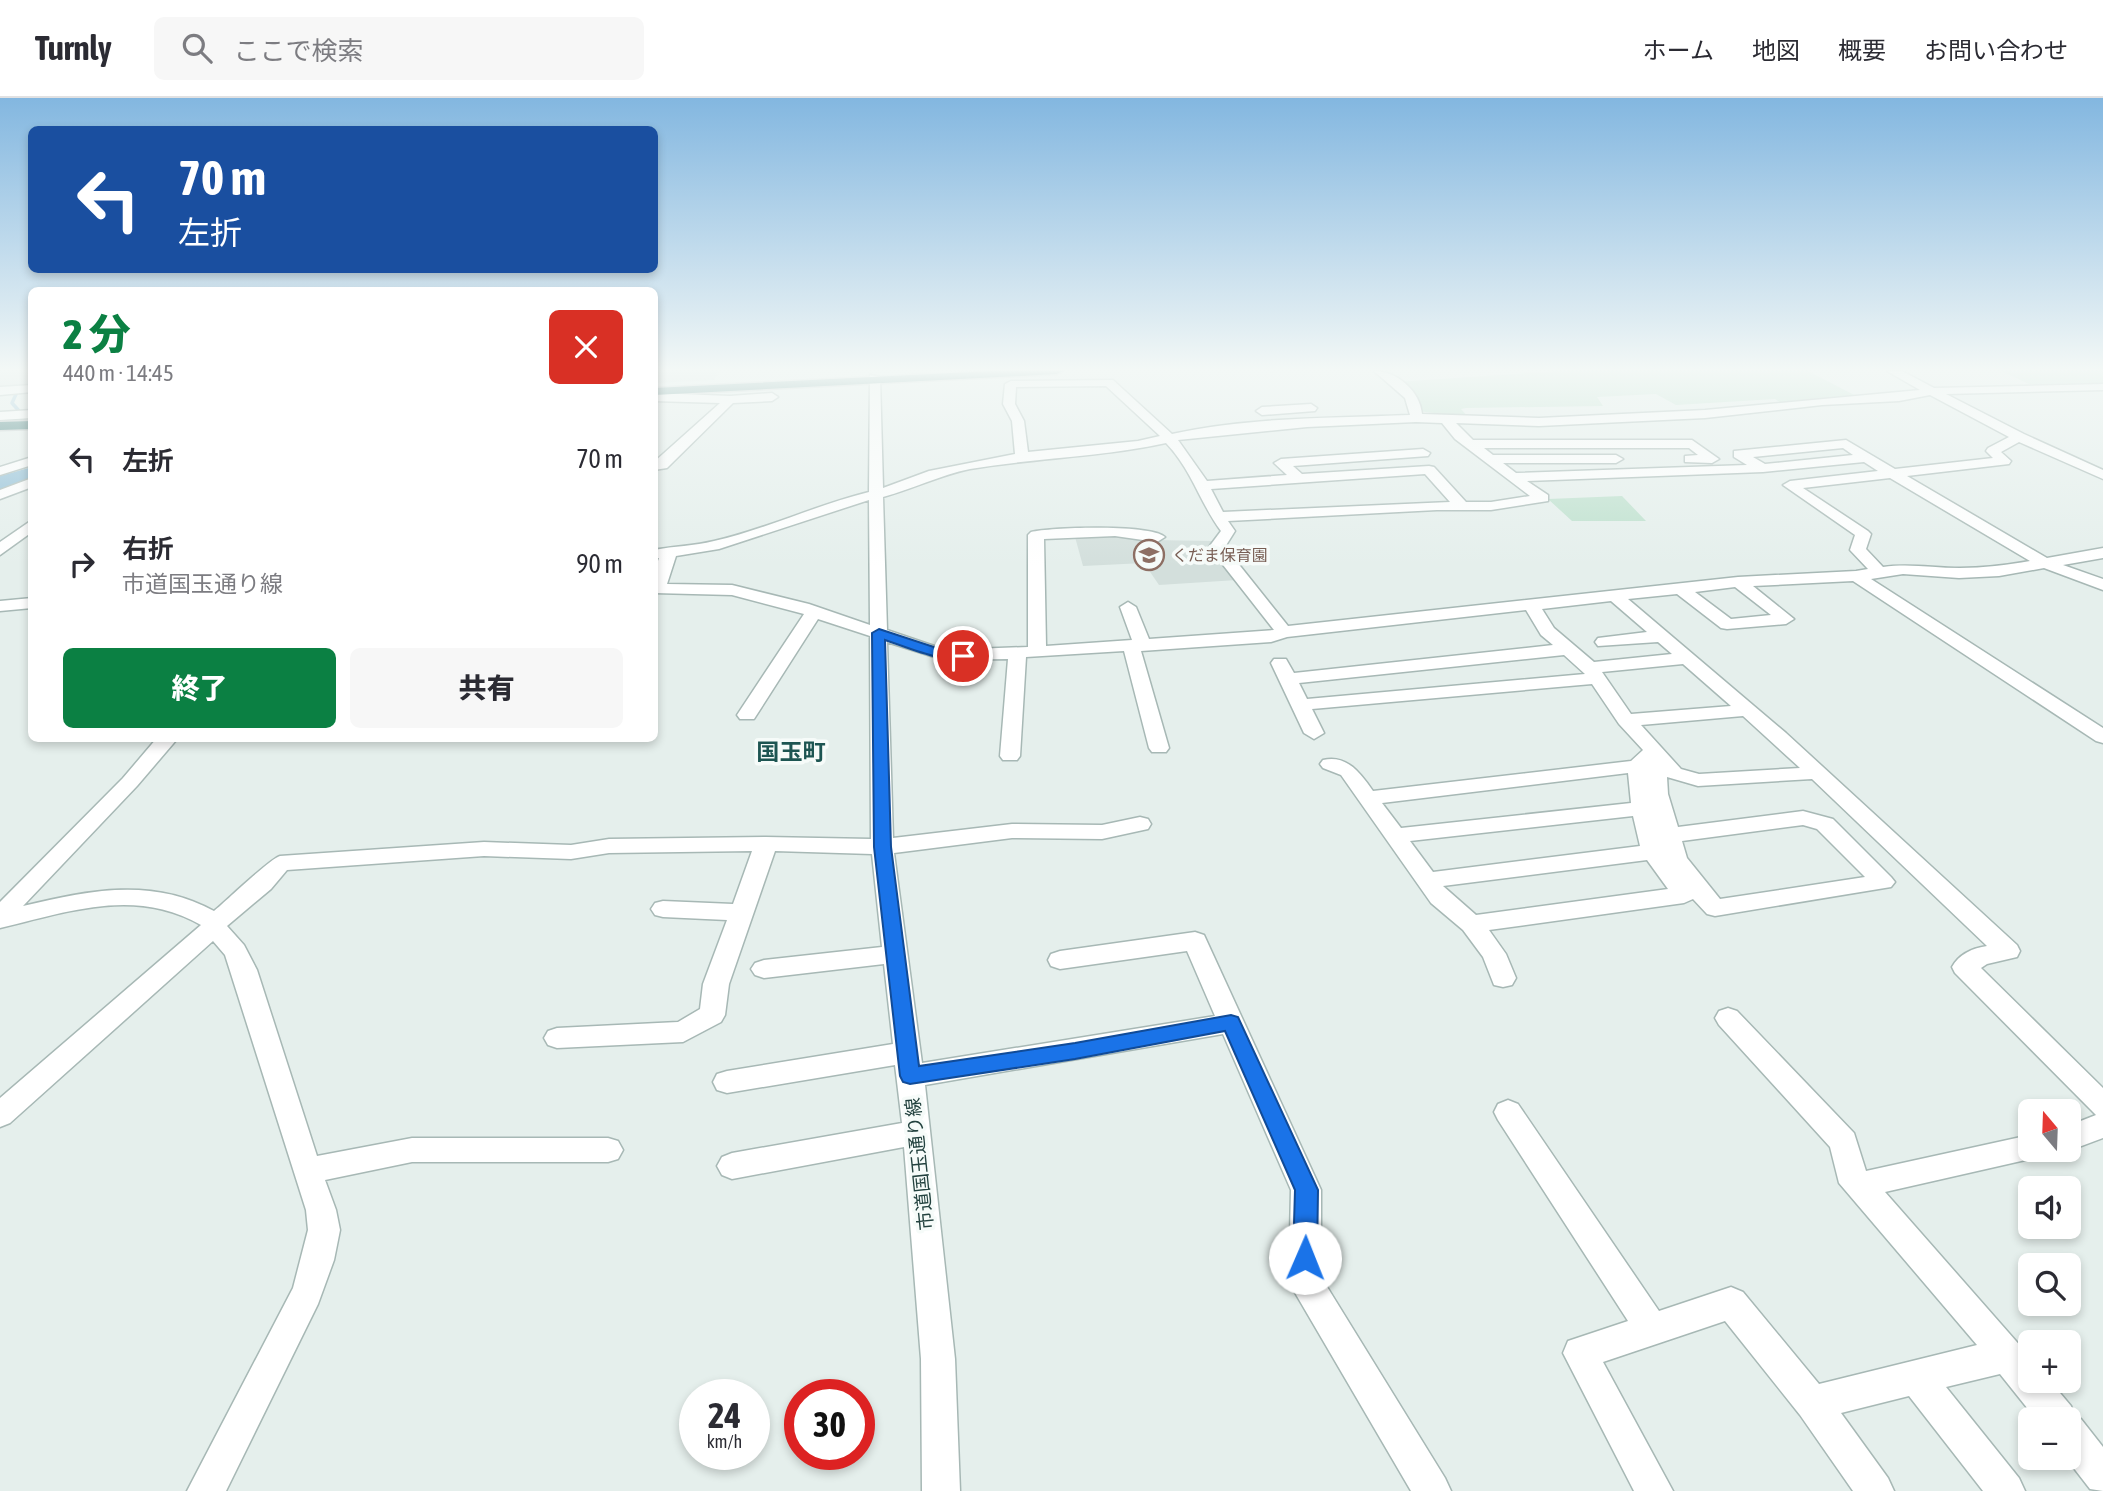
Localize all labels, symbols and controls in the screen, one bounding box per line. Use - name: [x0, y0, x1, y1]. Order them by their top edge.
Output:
- search box: [154, 17, 644, 80]
- text: Turnly: [35, 29, 112, 67]
- icon: search: [178, 29, 216, 67]
- text: ここで検索: [234, 36, 364, 66]
- text: ホーム: [1643, 37, 1714, 64]
- text: 地図: [1752, 37, 1800, 64]
- text: 概要: [1838, 37, 1886, 64]
- text: お問い合わせ: [1924, 37, 2068, 64]
- text: 70 m: [178, 149, 266, 205]
- icon: left: [63, 154, 154, 245]
- text: 左折: [178, 214, 242, 251]
- text: 2 分: [63, 310, 131, 358]
- button: close: [549, 310, 623, 384]
- text: 440 m · 14:45: [63, 360, 174, 386]
- icon: left: [63, 440, 101, 478]
- text: 70 m: [576, 444, 623, 474]
- text: 左折: [122, 446, 174, 476]
- text: 右折: [122, 534, 174, 564]
- school or university icon: くだま保育園: [1132, 538, 1166, 572]
- icon: right: [63, 545, 101, 583]
- place label: くだま保育園: [1172, 546, 1268, 564]
- text: 90 m: [576, 549, 623, 579]
- text: 市道国玉通り線: [122, 571, 283, 597]
- pin: [933, 626, 993, 686]
- icon: arrive: [944, 637, 982, 675]
- button: 終了: [63, 648, 336, 728]
- button: 共有: [350, 648, 623, 728]
- district label: 国玉町: [757, 739, 826, 765]
- street label: 市道国玉通り線: [901, 1097, 937, 1231]
- north arrow: [2018, 1099, 2081, 1162]
- map controls: [2018, 1099, 2081, 1470]
- button: sound: [2018, 1176, 2081, 1239]
- position arrow: [1268, 1221, 1342, 1295]
- button: search: [2018, 1253, 2081, 1316]
- button: +: [2018, 1330, 2081, 1393]
- speed limit sign: 30: [784, 1379, 875, 1470]
- text: 24: [708, 1395, 741, 1435]
- button: −: [2018, 1407, 2081, 1470]
- text: km/h: [707, 1431, 742, 1452]

